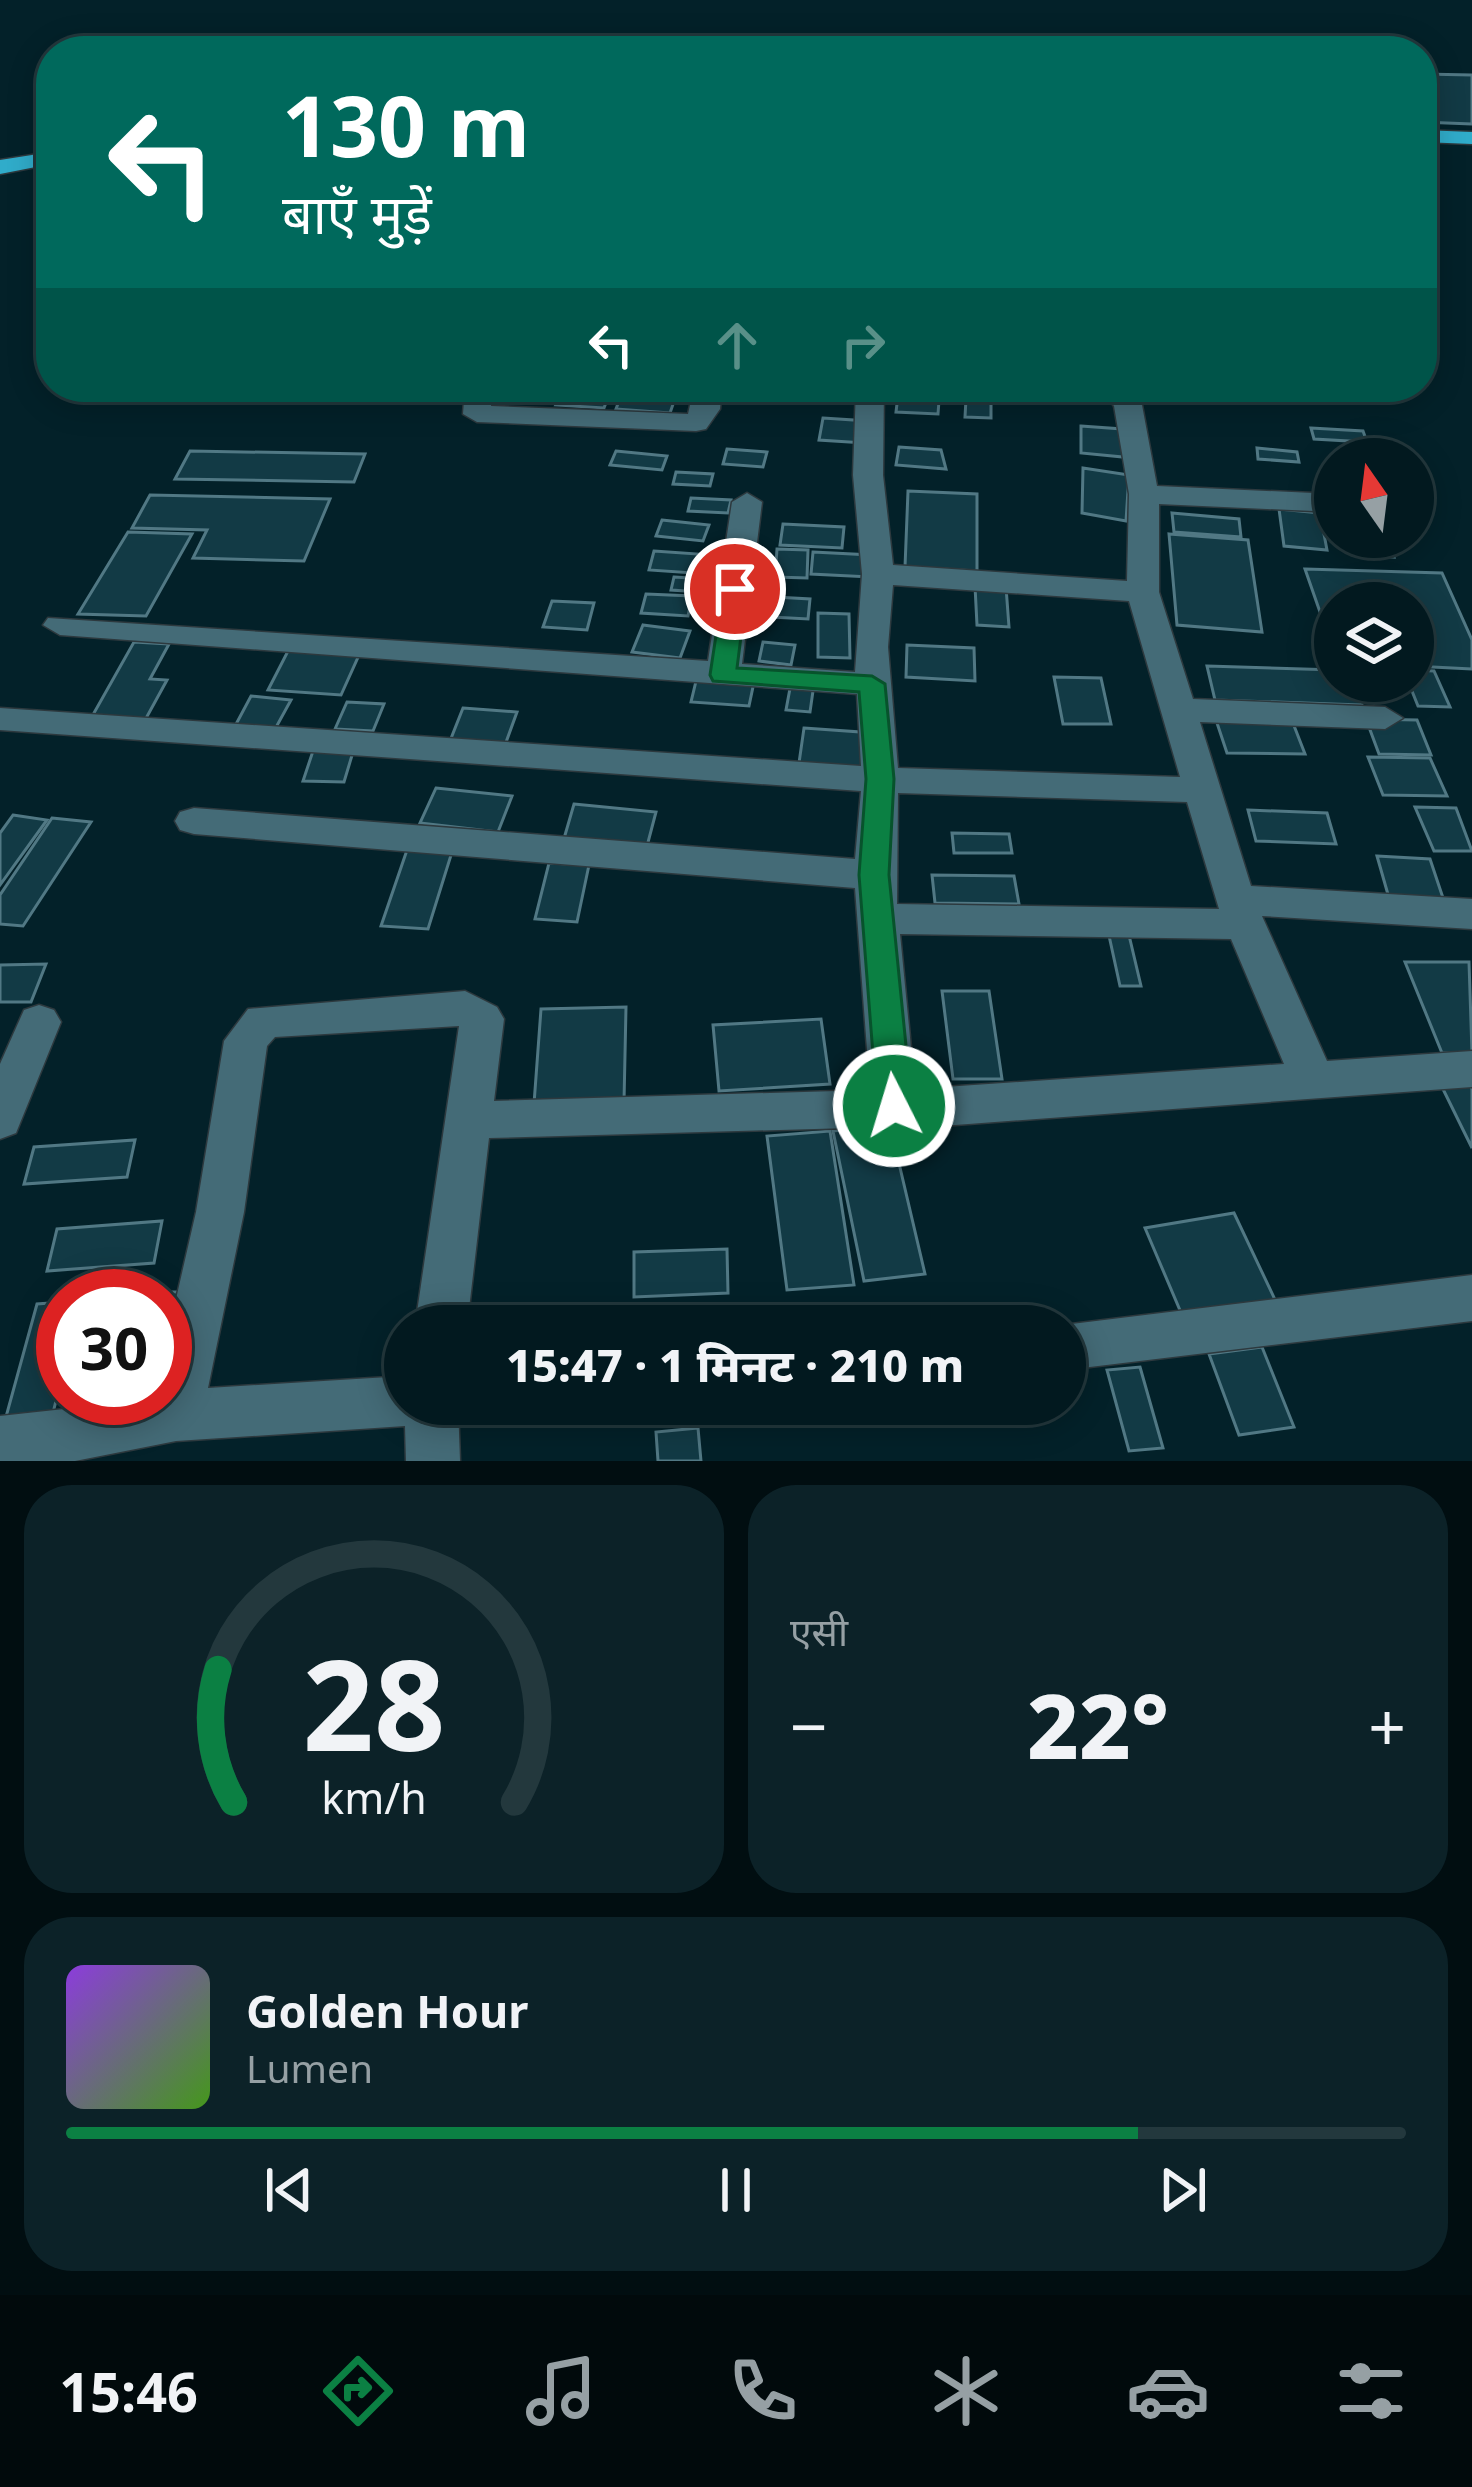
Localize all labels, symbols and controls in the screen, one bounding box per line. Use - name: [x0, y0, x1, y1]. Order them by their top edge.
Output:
- text: 130 m: [282, 67, 530, 182]
- icon: left: [84, 84, 240, 240]
- text: बाएँ मुड़ें: [282, 176, 432, 250]
- icon: left: [578, 312, 644, 378]
- icon: ahead: [704, 312, 770, 378]
- icon: right: [830, 312, 896, 378]
- north arrow: [1314, 438, 1434, 558]
- map controls: [1314, 438, 1434, 702]
- pin: [684, 538, 786, 640]
- icon: arrive: [702, 556, 768, 622]
- button: layers: [1314, 582, 1434, 702]
- position arrow: [831, 1043, 957, 1169]
- speed limit sign: 30: [36, 1269, 192, 1425]
- text: 15:47 · 1 मिनट · 210 m: [506, 1334, 964, 1395]
- text: एसी: [790, 1604, 848, 1657]
- text: 28: [303, 1618, 445, 1788]
- text: 22°: [1027, 1663, 1169, 1785]
- text: −: [790, 1680, 828, 1770]
- text: +: [1368, 1680, 1406, 1770]
- text: km/h: [321, 1768, 427, 1827]
- text: Golden Hour: [246, 1980, 528, 2041]
- text: Lumen: [246, 2041, 373, 2094]
- icon: previous: [256, 2157, 322, 2223]
- icon: pause: [703, 2157, 769, 2223]
- icon: next: [1150, 2157, 1216, 2223]
- icon: directions: [316, 2349, 400, 2433]
- icon: music: [519, 2349, 603, 2433]
- icon: phone: [721, 2349, 805, 2433]
- icon: climate: [924, 2349, 1008, 2433]
- icon: car: [1126, 2349, 1210, 2433]
- icon: filters: [1329, 2349, 1413, 2433]
- text: 15:46: [59, 2354, 198, 2428]

